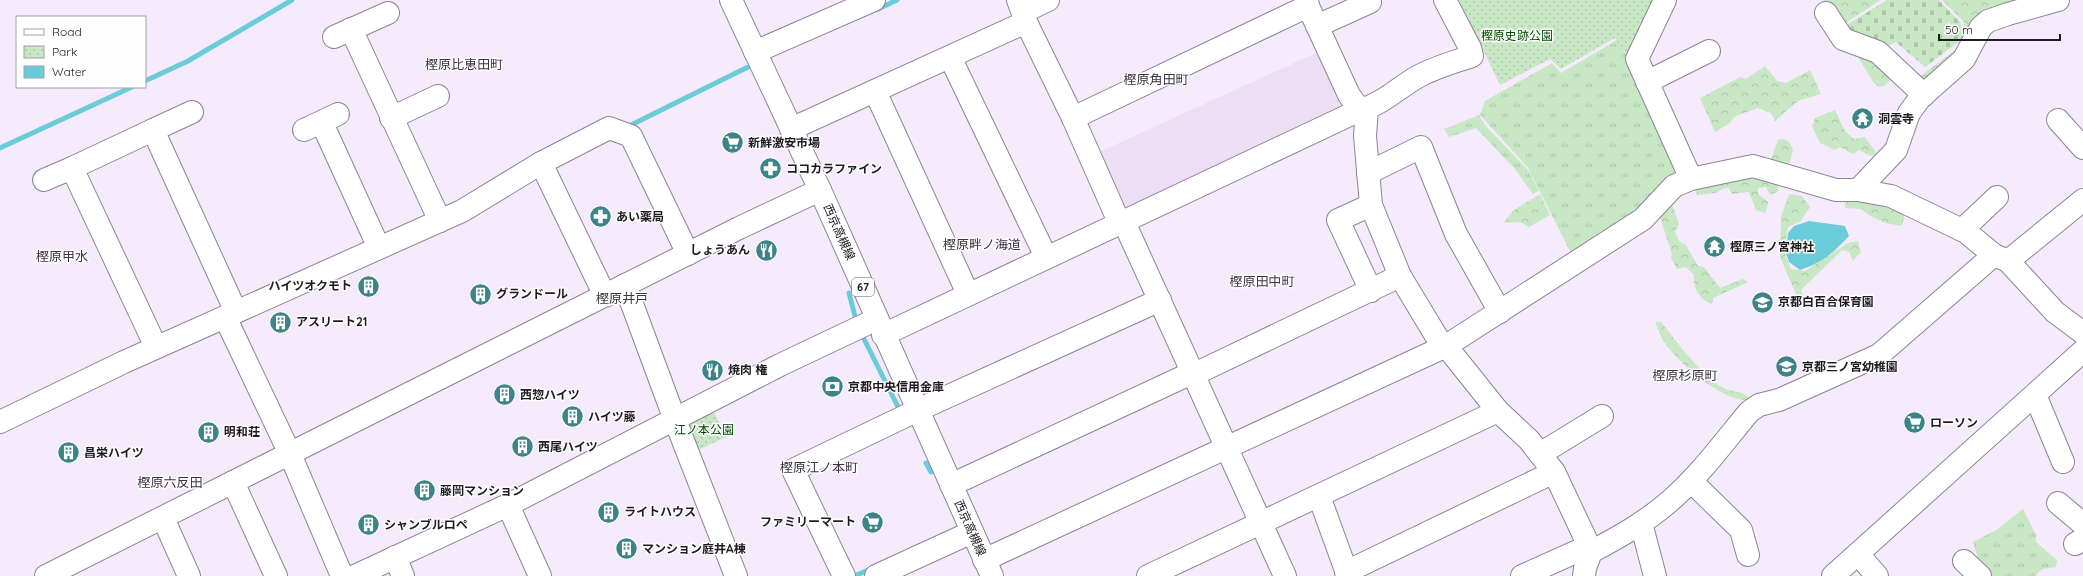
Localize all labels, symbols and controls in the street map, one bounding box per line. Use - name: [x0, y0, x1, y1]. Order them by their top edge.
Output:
- legend: [16, 16, 146, 88]
- scale bar: [1939, 16, 2060, 42]
- text: 50 m: [1945, 22, 1973, 37]
- text: Road: [52, 24, 82, 39]
- park label: 樫原史跡公園: [1481, 28, 1553, 43]
- text: Park: [52, 44, 77, 59]
- district label: 樫原比恵田町: [425, 56, 503, 72]
- text: Water: [52, 64, 87, 79]
- district label: 樫原角田町: [1123, 71, 1189, 87]
- temple icon: 洞雲寺: [1849, 106, 1875, 132]
- place label: 洞雲寺: [1878, 111, 1914, 126]
- supermarket icon: 新鮮激安市場: [720, 130, 746, 156]
- place label: 新鮮激安市場: [748, 135, 820, 150]
- pharmacy icon: ココカラファイン: [757, 156, 783, 182]
- place label: ココカラファイン: [786, 161, 882, 176]
- street label: 西京高槻線: [820, 201, 859, 262]
- pharmacy icon: あい薬局: [587, 204, 613, 230]
- place label: あい薬局: [616, 209, 664, 224]
- temple icon: 樫原三ノ宮神社: [1702, 234, 1728, 260]
- district label: 樫原畔ノ海道: [943, 236, 1021, 252]
- restaurant icon: しょうあん: [753, 237, 779, 263]
- place label: 樫原三ノ宮神社: [1730, 239, 1814, 254]
- place label: しょうあん: [690, 242, 750, 257]
- district label: 樫原甲水: [36, 248, 88, 264]
- building icon: ハイツオクモト: [355, 273, 381, 299]
- district label: 樫原田中町: [1229, 273, 1295, 289]
- place label: ハイツオクモト: [268, 278, 352, 293]
- road number: 67: [852, 278, 874, 296]
- building icon: グランドール: [468, 281, 494, 307]
- place label: グランドール: [496, 286, 568, 301]
- school or university icon: 京都白百合保育園: [1750, 289, 1776, 315]
- district label: 樫原井戸: [596, 290, 648, 306]
- place label: 京都白百合保育園: [1778, 294, 1874, 309]
- building icon: アスリート21: [267, 309, 293, 335]
- place label: アスリート21: [296, 314, 368, 329]
- school or university icon: 京都三ノ宮幼稚園: [1773, 354, 1799, 380]
- restaurant icon: 焼肉 権: [699, 357, 725, 383]
- place label: 京都三ノ宮幼稚園: [1802, 359, 1898, 374]
- place label: 焼肉 権: [728, 362, 767, 377]
- district label: 樫原杉原町: [1652, 367, 1718, 383]
- bank icon: 京都中央信用金庫: [819, 374, 845, 400]
- place label: 京都中央信用金庫: [848, 379, 944, 394]
- building icon: 西惣ハイツ: [491, 382, 517, 408]
- place label: 西惣ハイツ: [520, 387, 580, 402]
- building icon: ハイツ藤: [560, 404, 586, 430]
- place label: ハイツ藤: [588, 409, 636, 424]
- supermarket icon: ローソン: [1901, 410, 1927, 436]
- place label: ローソン: [1930, 415, 1978, 430]
- building icon: 明和荘: [195, 419, 221, 445]
- park label: 江ノ本公園: [674, 422, 734, 437]
- place label: 明和荘: [224, 424, 260, 439]
- building icon: 西尾ハイツ: [510, 434, 536, 460]
- place label: 西尾ハイツ: [538, 439, 598, 454]
- building icon: 昌栄ハイツ: [56, 440, 82, 466]
- place label: 昌栄ハイツ: [84, 445, 144, 460]
- district label: 樫原江ノ本町: [780, 459, 858, 475]
- district label: 樫原六反田: [137, 474, 203, 490]
- building icon: 藤岡マンション: [411, 478, 437, 504]
- place label: 藤岡マンション: [440, 483, 524, 498]
- street label: 西京高槻線: [951, 497, 990, 558]
- building icon: ライトハウス: [595, 499, 621, 525]
- place label: ライトハウス: [624, 504, 696, 519]
- supermarket icon: ファミリーマート: [859, 509, 885, 535]
- building icon: シャンブルロペ: [356, 512, 382, 538]
- place label: ファミリーマート: [760, 514, 856, 529]
- place label: シャンブルロペ: [384, 517, 468, 532]
- building icon: マンション庭井A棟: [613, 536, 639, 562]
- place label: マンション庭井A棟: [642, 541, 746, 556]

